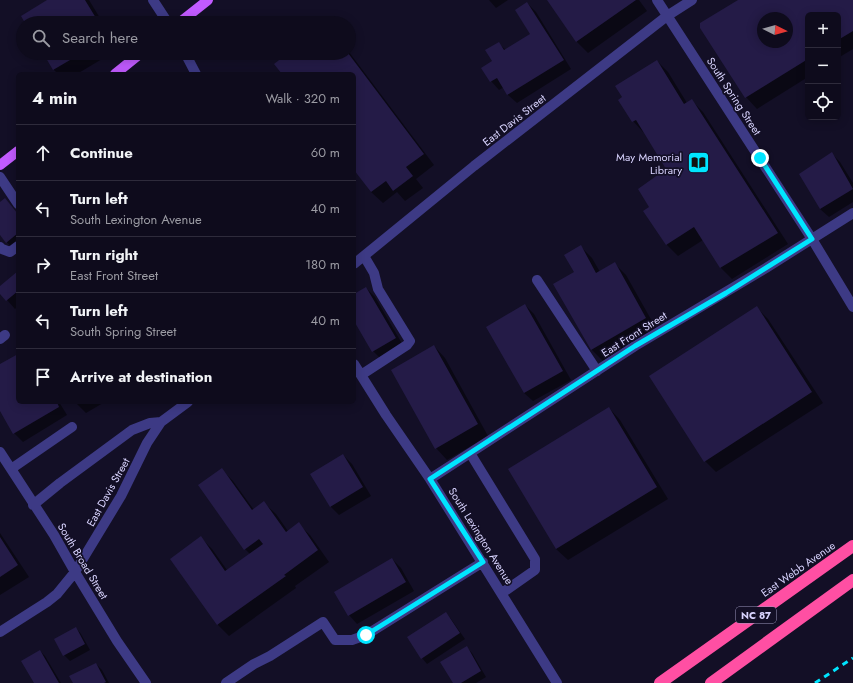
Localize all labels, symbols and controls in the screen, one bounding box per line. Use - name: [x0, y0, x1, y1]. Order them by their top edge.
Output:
- north arrow: [757, 12, 793, 48]
- map controls: [805, 12, 841, 120]
- button: +: [805, 12, 841, 48]
- search box: [16, 16, 356, 60]
- icon: search: [30, 27, 52, 49]
- text: Search here: [62, 27, 138, 49]
- button: −: [805, 48, 841, 84]
- street label: South Spring Street: [703, 54, 765, 138]
- button: locate: [805, 84, 841, 120]
- text: 4 min: [32, 86, 77, 110]
- text: Walk · 320 m: [265, 89, 340, 108]
- street label: East Davis Street: [479, 90, 549, 150]
- icon: ahead: [32, 142, 54, 164]
- text: Continue: [70, 142, 133, 164]
- text: 60 m: [311, 143, 340, 162]
- place label: May Memorial Library: [616, 149, 682, 178]
- route end: [751, 149, 769, 167]
- library icon: May Memorial Library: [685, 150, 711, 176]
- text: Turn left: [70, 188, 128, 210]
- icon: left: [32, 198, 54, 220]
- text: 40 m: [311, 199, 340, 218]
- text: South Lexington Avenue: [70, 210, 202, 229]
- text: Turn right: [70, 244, 138, 266]
- icon: right: [32, 254, 54, 276]
- text: 180 m: [305, 255, 340, 274]
- text: East Front Street: [70, 266, 158, 285]
- text: Turn left: [70, 300, 128, 322]
- street label: East Front Street: [598, 307, 670, 361]
- icon: left: [32, 310, 54, 332]
- text: 40 m: [311, 311, 340, 330]
- text: South Spring Street: [70, 322, 176, 341]
- icon: arrive: [32, 366, 54, 388]
- text: Arrive at destination: [70, 366, 212, 388]
- street label: East Davis Street: [83, 455, 134, 529]
- street label: South Lexington Avenue: [445, 484, 518, 588]
- street label: South Broad Street: [54, 520, 112, 602]
- street label: East Webb Avenue: [758, 537, 839, 601]
- road number: NC 87: [736, 607, 776, 623]
- route start: [357, 626, 375, 644]

